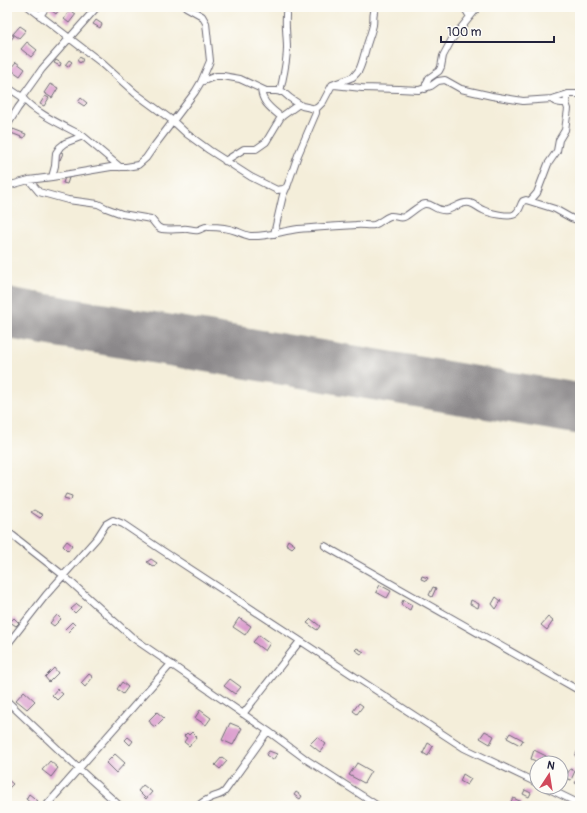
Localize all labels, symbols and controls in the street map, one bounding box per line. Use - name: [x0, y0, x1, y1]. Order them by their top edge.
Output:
- scale bar: [441, 18, 554, 44]
- text: 100 m: [447, 25, 482, 40]
- north arrow: [529, 755, 569, 795]
- text: N: [546, 759, 557, 773]

